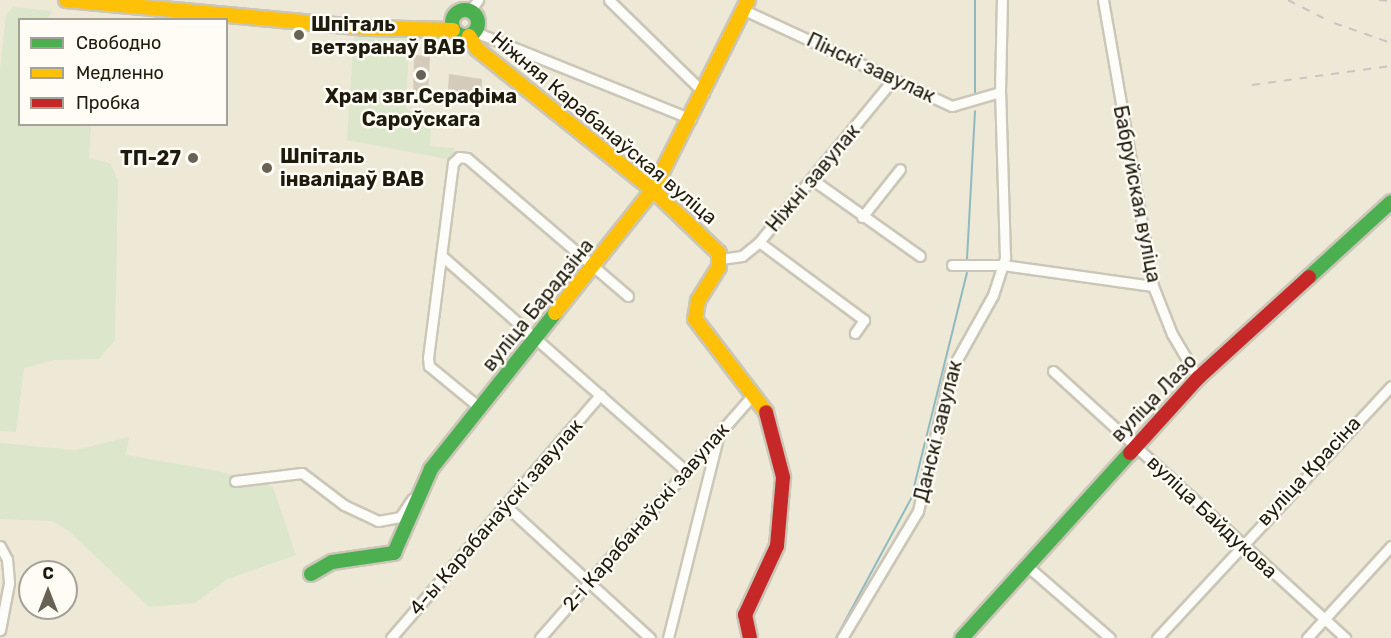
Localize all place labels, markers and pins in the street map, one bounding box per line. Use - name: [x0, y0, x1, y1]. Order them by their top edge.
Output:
- place label: Шпіталь ветэранаў ВАВ: [311, 12, 465, 59]
- marker: Шпіталь ветэранаў ВАВ: [292, 28, 306, 42]
- marker: Храм звг.Серафіма Сароўскага: [414, 68, 428, 82]
- place label: Храм звг.Серафіма Сароўскага: [325, 84, 517, 131]
- place label: Шпіталь інвалідаў ВАВ: [280, 144, 424, 191]
- place label: ТП-27: [120, 146, 181, 170]
- marker: ТП-27: [186, 151, 200, 165]
- marker: Шпіталь інвалідаў ВАВ: [258, 159, 276, 177]

